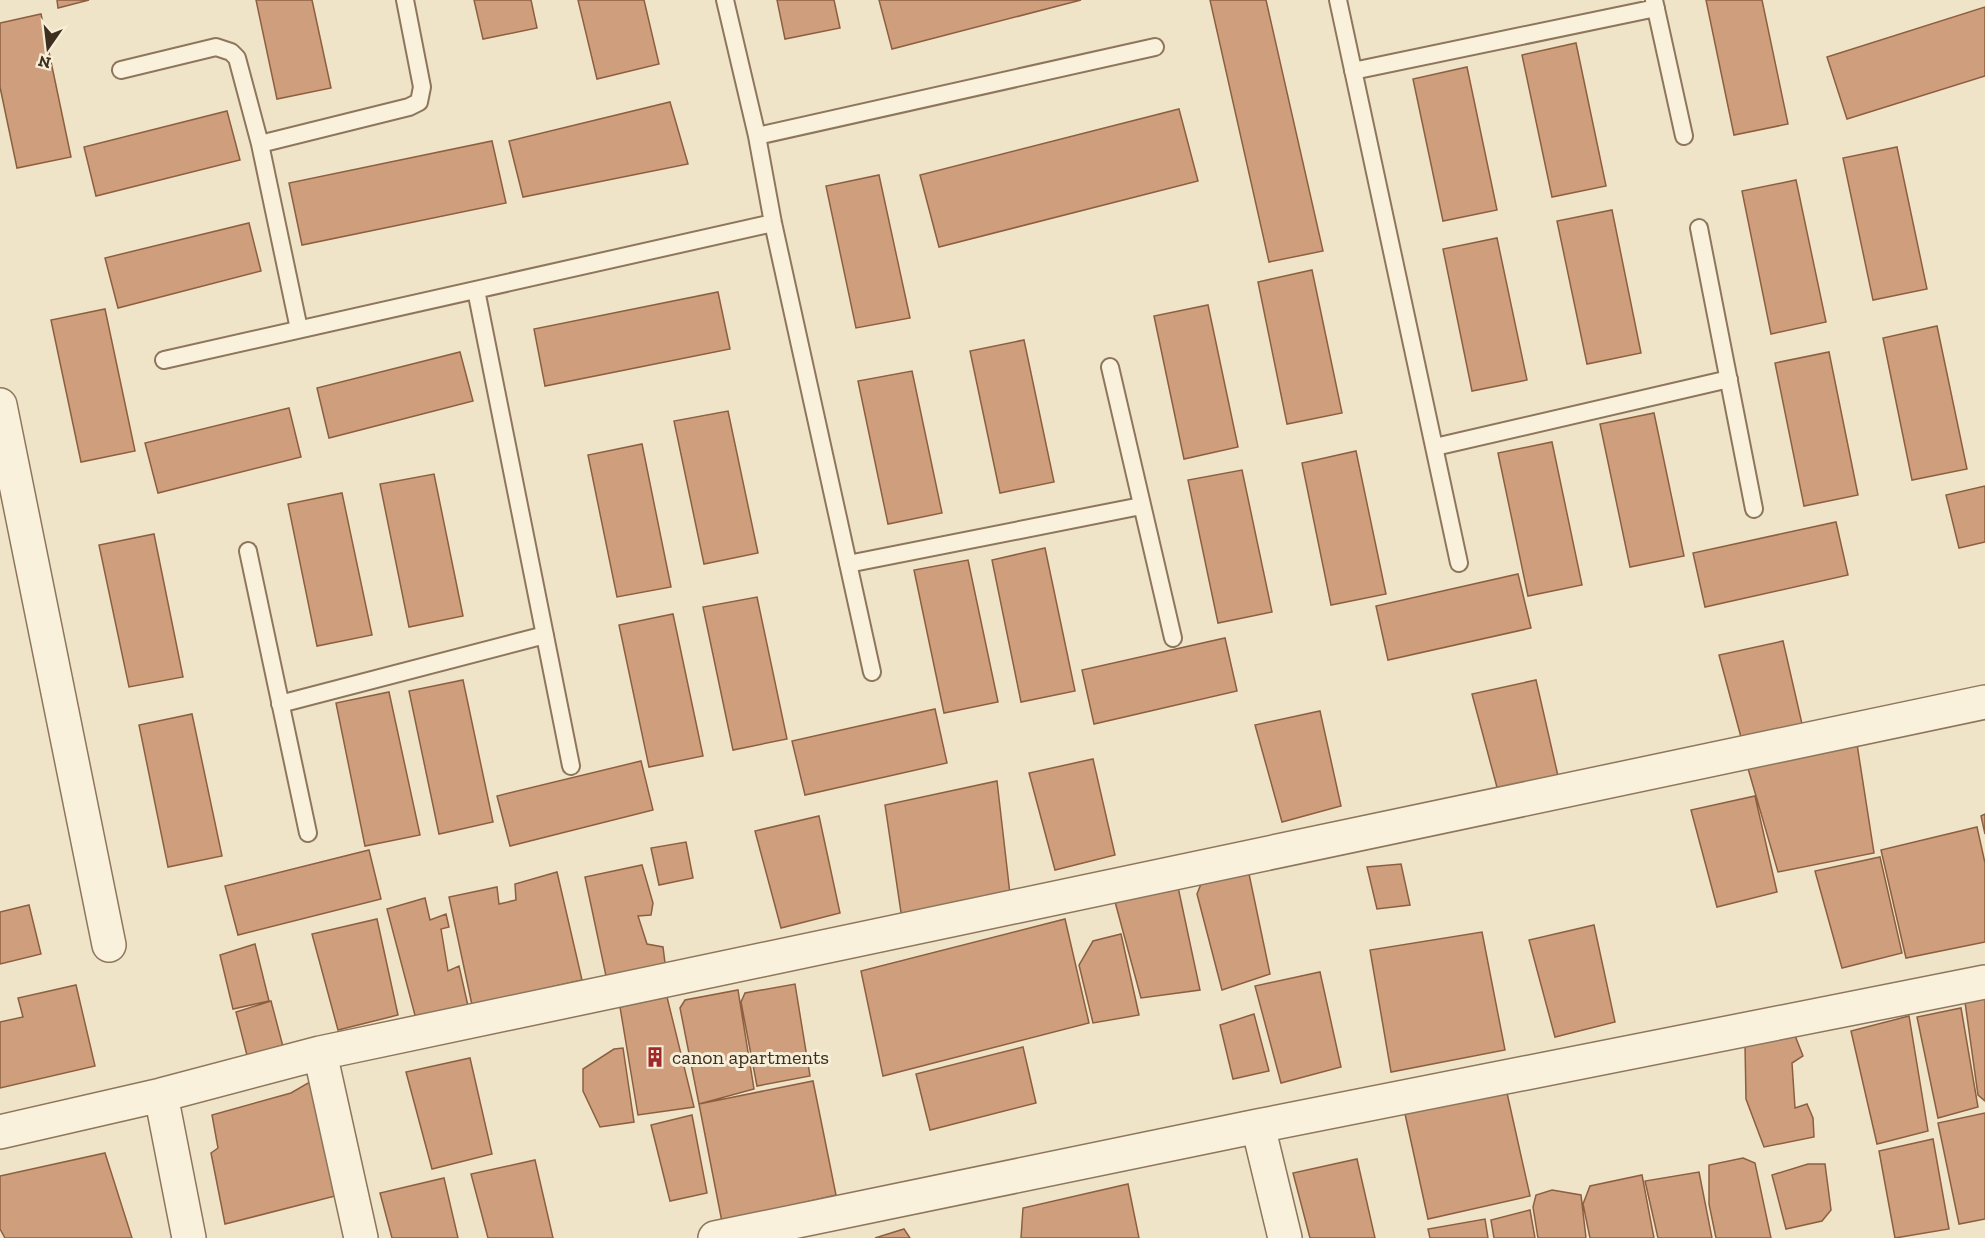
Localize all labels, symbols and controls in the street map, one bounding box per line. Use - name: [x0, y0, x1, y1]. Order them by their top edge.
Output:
- north arrow: [18, 18, 78, 78]
- text: N: [36, 51, 53, 73]
- building icon: canon apartments: [643, 1045, 667, 1069]
- place label: canon apartments: [672, 1045, 829, 1069]

